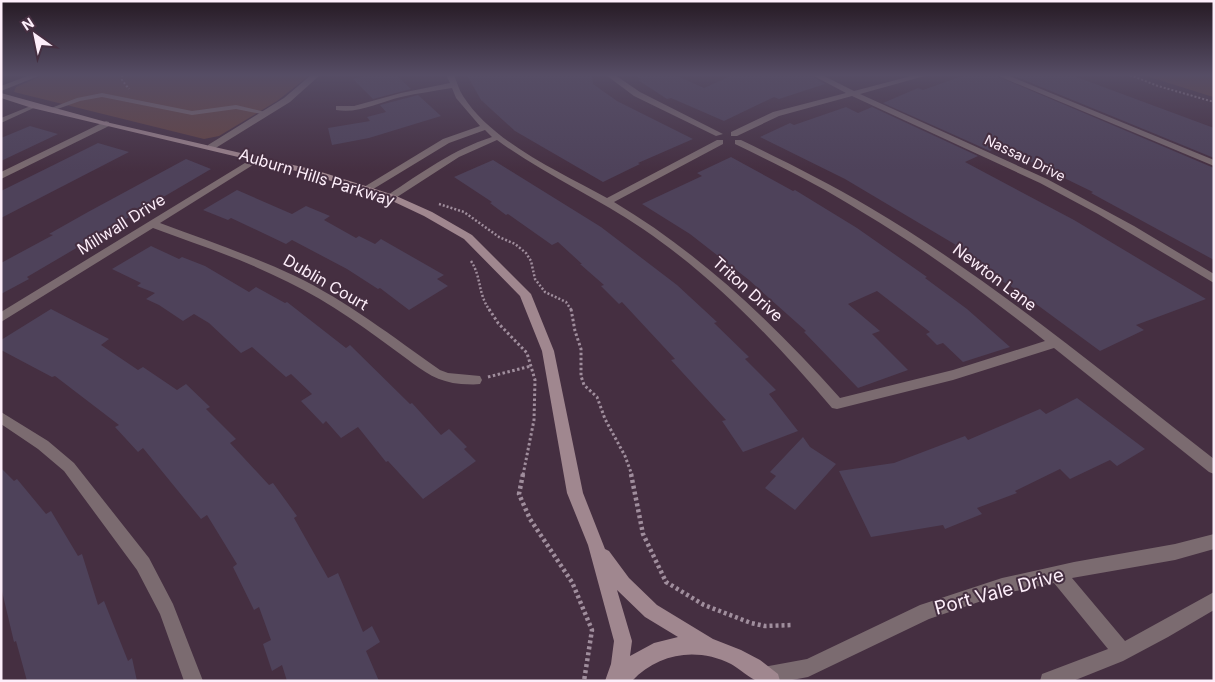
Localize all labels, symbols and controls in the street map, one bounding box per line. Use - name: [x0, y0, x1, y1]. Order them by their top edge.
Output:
- north arrow: [10, 10, 60, 60]
- text: N: [19, 14, 37, 34]
- street label: Nassau Drive: [982, 131, 1068, 184]
- street label: Auburn Hills Parkway: [237, 144, 397, 210]
- street label: Millwall Drive: [73, 189, 169, 259]
- street label: Newton Lane: [949, 239, 1041, 315]
- street label: Dublin Court: [280, 250, 372, 314]
- street label: Triton Drive: [709, 252, 787, 326]
- street label: Port Vale Drive: [932, 563, 1067, 620]

